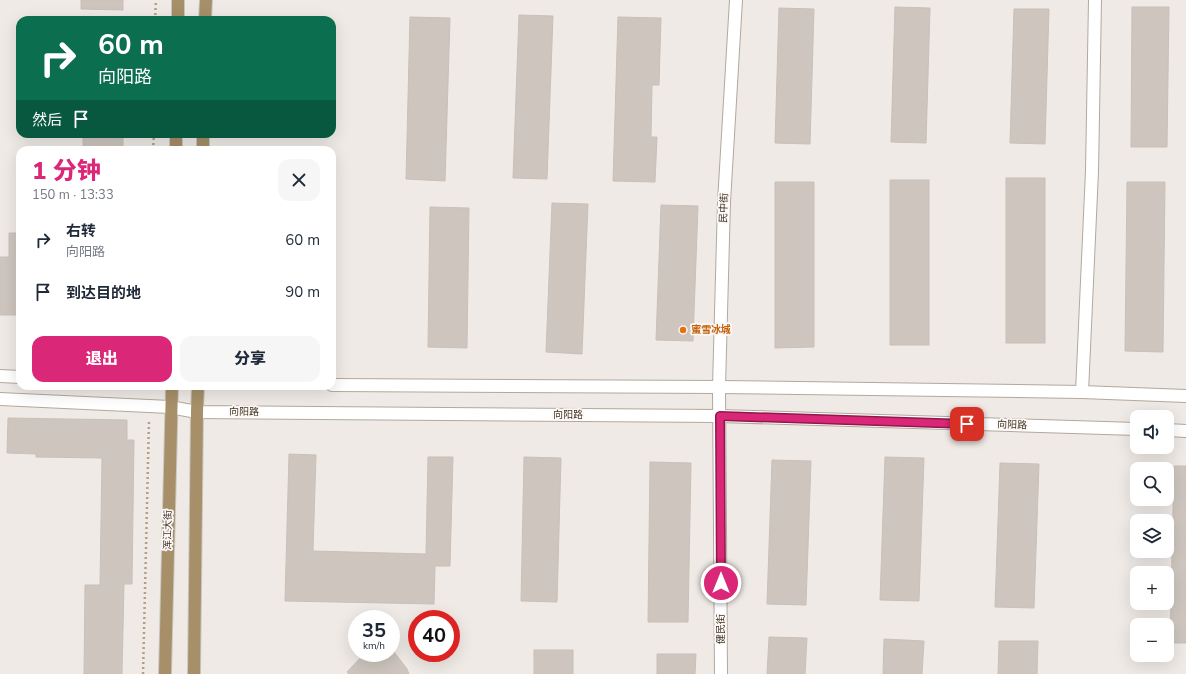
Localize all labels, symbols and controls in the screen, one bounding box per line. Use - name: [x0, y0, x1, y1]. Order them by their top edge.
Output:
- text: 60 m: [98, 26, 164, 64]
- icon: right: [32, 32, 84, 84]
- text: 向阳路: [98, 65, 152, 89]
- icon: arrive: [70, 108, 92, 130]
- text: 然后: [32, 110, 62, 130]
- text: 1 分钟: [32, 155, 101, 187]
- button: close: [278, 159, 320, 201]
- text: 150 m · 13:33: [32, 186, 114, 204]
- street label: 民中街: [716, 193, 732, 223]
- text: 右转: [66, 221, 96, 241]
- icon: right: [32, 229, 54, 251]
- text: 60 m: [285, 230, 320, 250]
- text: 向阳路: [66, 243, 105, 261]
- icon: arrive: [32, 281, 54, 303]
- text: 90 m: [285, 282, 320, 302]
- text: 到达目的地: [66, 283, 141, 303]
- place label: 蜜雪冰城: [691, 323, 731, 337]
- marker: 蜜雪冰城: [678, 325, 688, 335]
- button: 退出: [32, 336, 172, 382]
- button: 分享: [180, 336, 320, 382]
- street label: 向阳路: [229, 405, 259, 419]
- pin: [950, 407, 984, 441]
- street label: 向阳路: [553, 408, 583, 422]
- map controls: [1130, 410, 1174, 662]
- button: sound: [1130, 410, 1174, 454]
- icon: arrive: [956, 413, 978, 435]
- street label: 向阳路: [997, 417, 1027, 433]
- button: search: [1130, 462, 1174, 506]
- street label: 浑江大街: [161, 510, 175, 550]
- button: layers: [1130, 514, 1174, 558]
- position arrow: [700, 562, 742, 604]
- button: +: [1130, 566, 1174, 610]
- speed limit sign: 40: [408, 610, 460, 662]
- street label: 健民街: [714, 614, 728, 644]
- text: 35: [362, 617, 386, 644]
- button: −: [1130, 618, 1174, 662]
- text: km/h: [363, 639, 385, 653]

